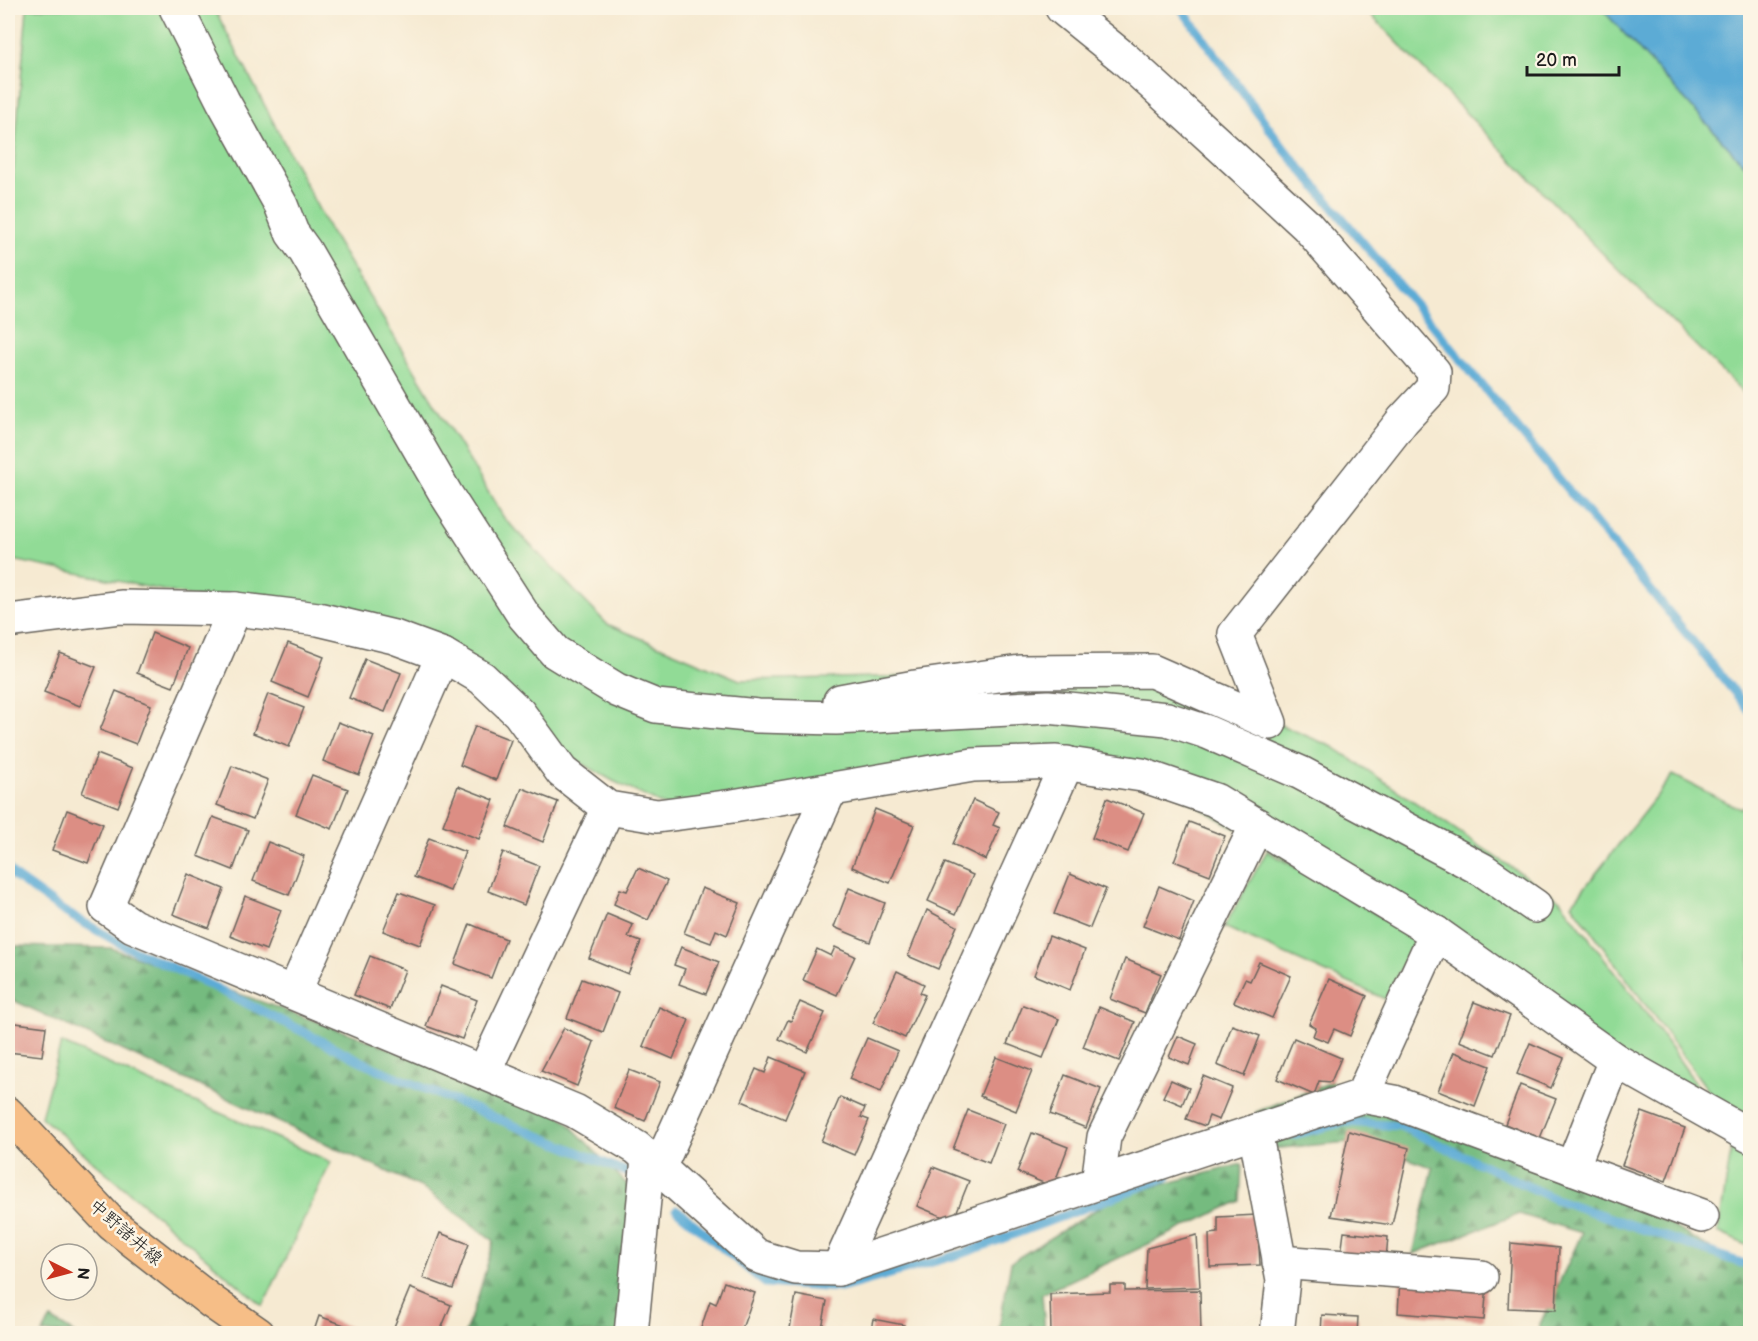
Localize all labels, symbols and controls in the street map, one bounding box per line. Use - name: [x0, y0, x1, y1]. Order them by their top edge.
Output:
- scale bar: [1527, 39, 1618, 77]
- text: 20 m: [1536, 50, 1577, 71]
- street label: 中野諸井線: [85, 1195, 167, 1270]
- north arrow: [39, 1242, 99, 1302]
- text: N: [72, 1266, 93, 1280]

